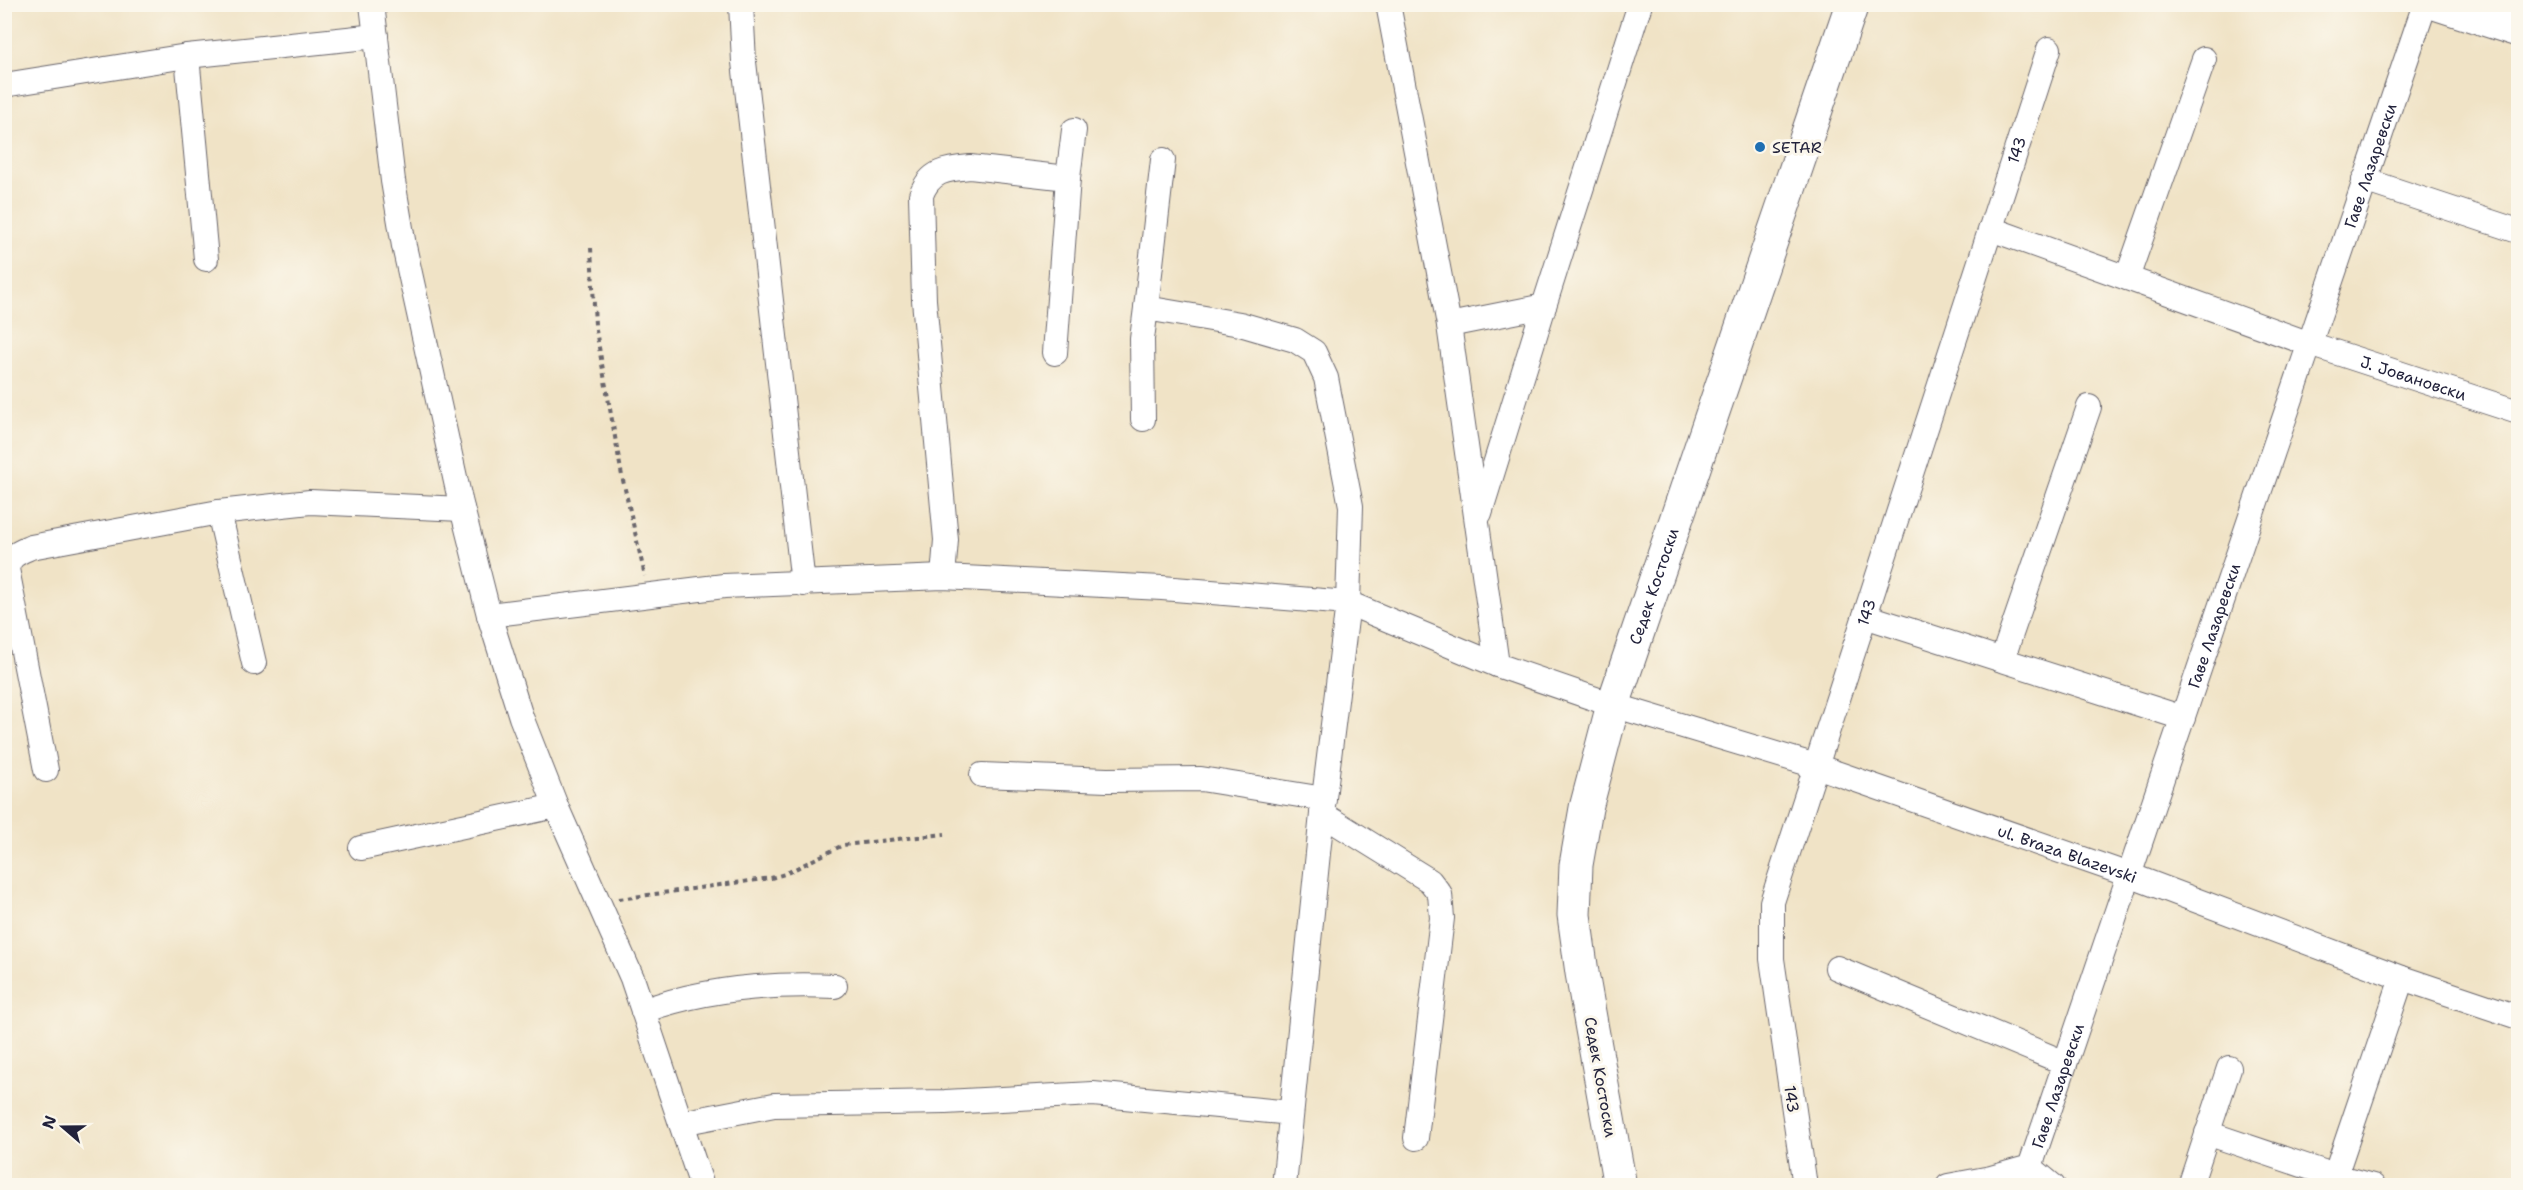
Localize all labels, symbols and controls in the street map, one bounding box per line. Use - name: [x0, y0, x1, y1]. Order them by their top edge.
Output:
- street label: Гаве Лазаревски: [2340, 100, 2402, 231]
- street label: 143: [2002, 134, 2031, 166]
- place label: SETAR: [1772, 137, 1822, 158]
- marker: SETAR: [1753, 140, 1767, 154]
- street label: Ј. Јовановски: [2358, 351, 2469, 405]
- street label: Седек Костоски: [1624, 525, 1684, 647]
- street label: Гаве Лазаревски: [2183, 561, 2245, 691]
- street label: 143: [1852, 596, 1881, 629]
- street label: ul. Braza Blazevski: [1995, 820, 2140, 888]
- street label: Седек Костоски: [1580, 1015, 1621, 1139]
- street label: Гаве Лазаревски: [2027, 1021, 2089, 1151]
- street label: 143: [1779, 1084, 1804, 1114]
- north arrow: [33, 1097, 93, 1157]
- text: N: [37, 1112, 61, 1132]

